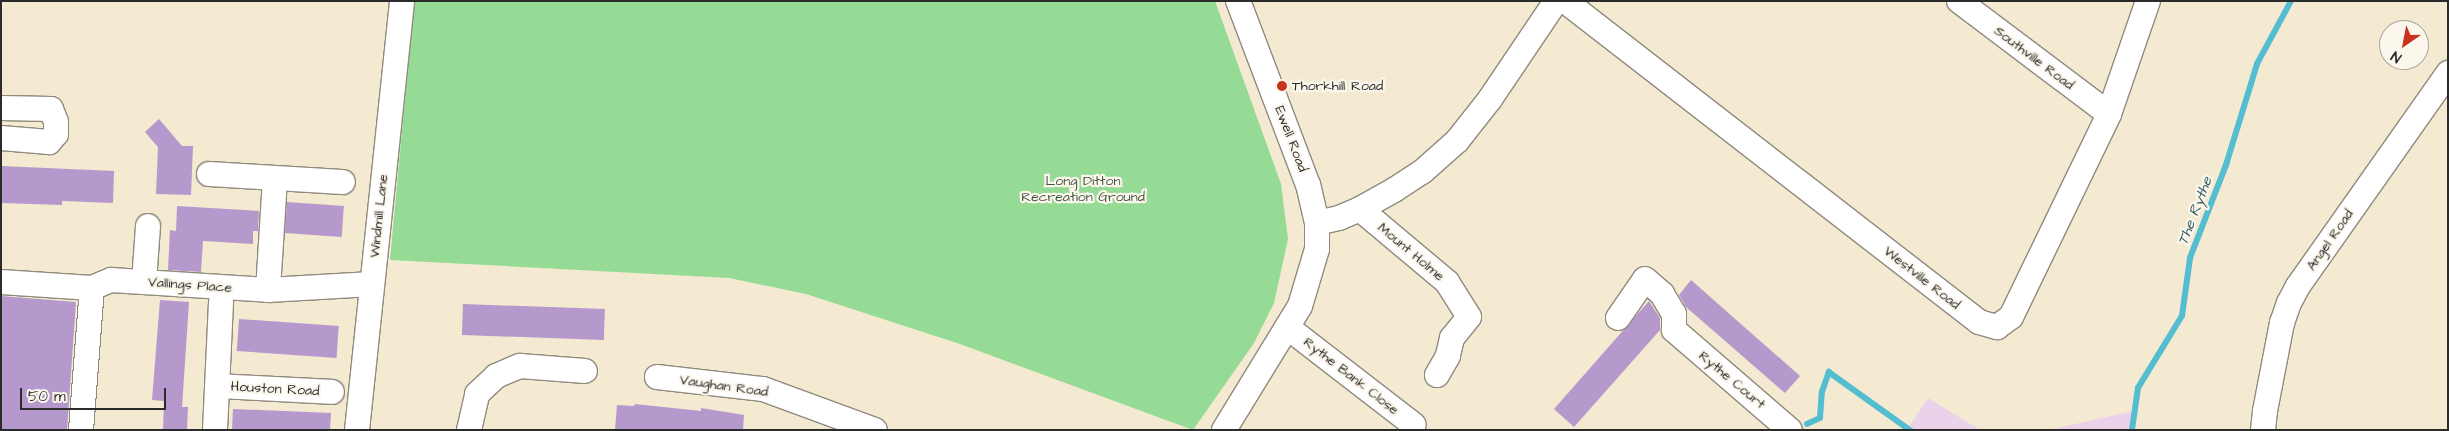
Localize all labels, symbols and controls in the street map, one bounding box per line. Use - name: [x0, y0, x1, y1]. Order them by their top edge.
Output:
- north arrow: [2379, 20, 2429, 70]
- street label: Southville Road: [1991, 22, 2077, 94]
- text: N: [2387, 46, 2406, 68]
- place label: Thorkhill Road: [1292, 78, 1383, 94]
- marker: Thorkhill Road: [1276, 80, 1288, 92]
- street label: Ewell Road: [1271, 104, 1311, 174]
- street label: Windmill Lane: [366, 173, 392, 259]
- park label: Long Ditton Recreation Ground: [1021, 173, 1145, 206]
- water label: The Rythe: [2174, 174, 2216, 248]
- street label: Angel Road: [2303, 206, 2357, 274]
- street label: Mount Holme: [1374, 219, 1448, 285]
- street label: Westville Road: [1880, 243, 1964, 313]
- street label: Vallings Place: [148, 274, 232, 296]
- street label: Rythe Bank Close: [1300, 334, 1402, 418]
- street label: Rythe Court: [1695, 347, 1769, 413]
- street label: Vaughan Road: [679, 371, 769, 401]
- scale bar: [22, 378, 169, 410]
- street label: Houston Road: [230, 378, 320, 400]
- text: 50 m: [28, 386, 66, 407]

